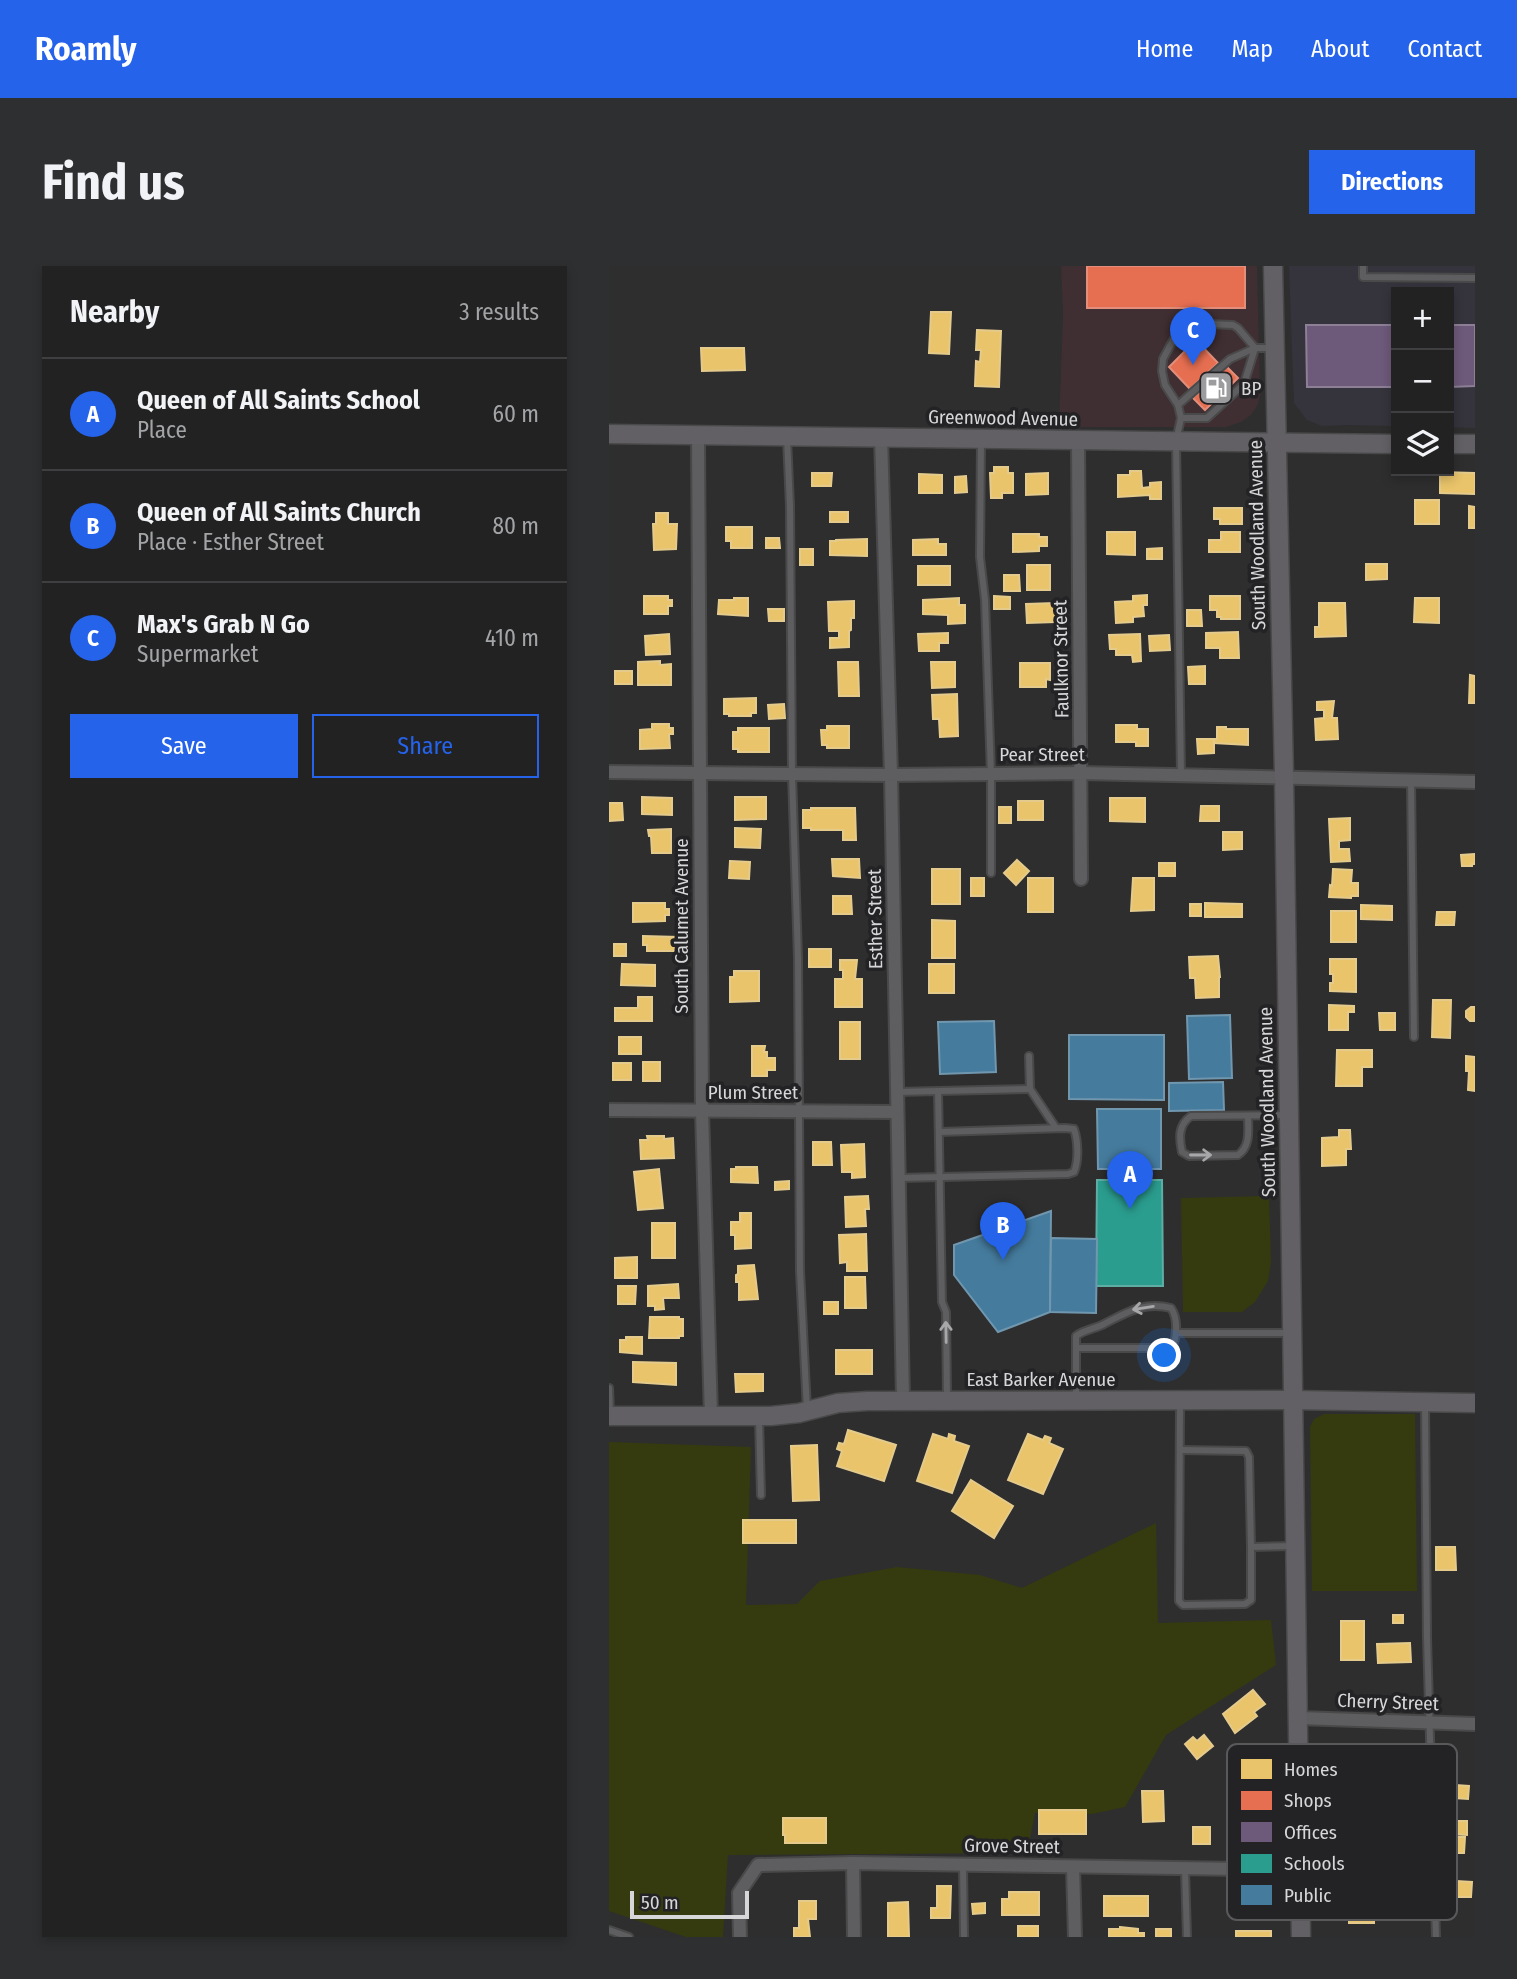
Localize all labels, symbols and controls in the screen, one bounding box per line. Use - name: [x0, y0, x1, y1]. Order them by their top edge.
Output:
- text: Roamly: [35, 29, 136, 69]
- text: Home: [1136, 35, 1193, 63]
- text: Map: [1231, 35, 1273, 63]
- text: About: [1311, 35, 1369, 63]
- text: Contact: [1407, 35, 1482, 63]
- button: Directions: [1309, 150, 1475, 214]
- text: Find us: [42, 153, 185, 212]
- map controls: [1391, 287, 1454, 476]
- button: +: [1391, 287, 1454, 350]
- text: Nearby: [70, 294, 159, 330]
- text: 3 results: [459, 298, 539, 326]
- pin: C: [1170, 307, 1216, 365]
- button: −: [1391, 350, 1454, 413]
- fuel station icon: BP: [1197, 369, 1235, 407]
- place label: BP: [1241, 377, 1261, 400]
- text: Queen of All Saints School: [137, 385, 420, 416]
- text: A: [87, 400, 99, 428]
- text: 60 m: [493, 400, 539, 428]
- street label: Greenwood Avenue: [928, 405, 1078, 431]
- button: layers: [1391, 413, 1454, 476]
- text: Place: [137, 416, 187, 444]
- street label: South Woodland Avenue: [1244, 440, 1270, 630]
- text: Queen of All Saints Church: [137, 497, 421, 528]
- text: B: [87, 512, 99, 540]
- text: 80 m: [492, 512, 539, 540]
- text: Place · Esther Street: [137, 528, 324, 556]
- street label: Faulknor Street: [1048, 599, 1074, 718]
- text: Max's Grab N Go: [137, 609, 310, 640]
- text: C: [87, 624, 99, 652]
- text: 410 m: [485, 624, 539, 652]
- text: Supermarket: [137, 640, 258, 668]
- button: Save: [70, 714, 298, 778]
- button: Share: [312, 714, 539, 778]
- street label: Pear Street: [999, 743, 1086, 766]
- street label: South Calumet Avenue: [670, 838, 693, 1014]
- street label: Esther Street: [863, 868, 887, 969]
- street label: South Woodland Avenue: [1254, 1007, 1280, 1197]
- street label: Plum Street: [708, 1081, 799, 1104]
- one-way arrow: [1189, 1148, 1212, 1162]
- pin: A: [1107, 1151, 1153, 1209]
- pin: B: [980, 1202, 1026, 1260]
- one-way arrow: [1132, 1302, 1155, 1315]
- one-way arrow: [939, 1321, 953, 1344]
- your location: [1147, 1338, 1181, 1372]
- street label: East Barker Avenue: [966, 1368, 1116, 1391]
- street label: Cherry Street: [1337, 1689, 1440, 1715]
- legend: [1227, 1744, 1457, 1920]
- text: Homes: [1284, 1758, 1338, 1781]
- text: Shops: [1284, 1789, 1332, 1812]
- text: Offices: [1284, 1821, 1337, 1844]
- street label: Grove Street: [964, 1834, 1061, 1858]
- text: Schools: [1284, 1852, 1345, 1875]
- text: Public: [1284, 1884, 1331, 1907]
- scale bar: [630, 1888, 749, 1920]
- text: 50 m: [641, 1891, 679, 1914]

